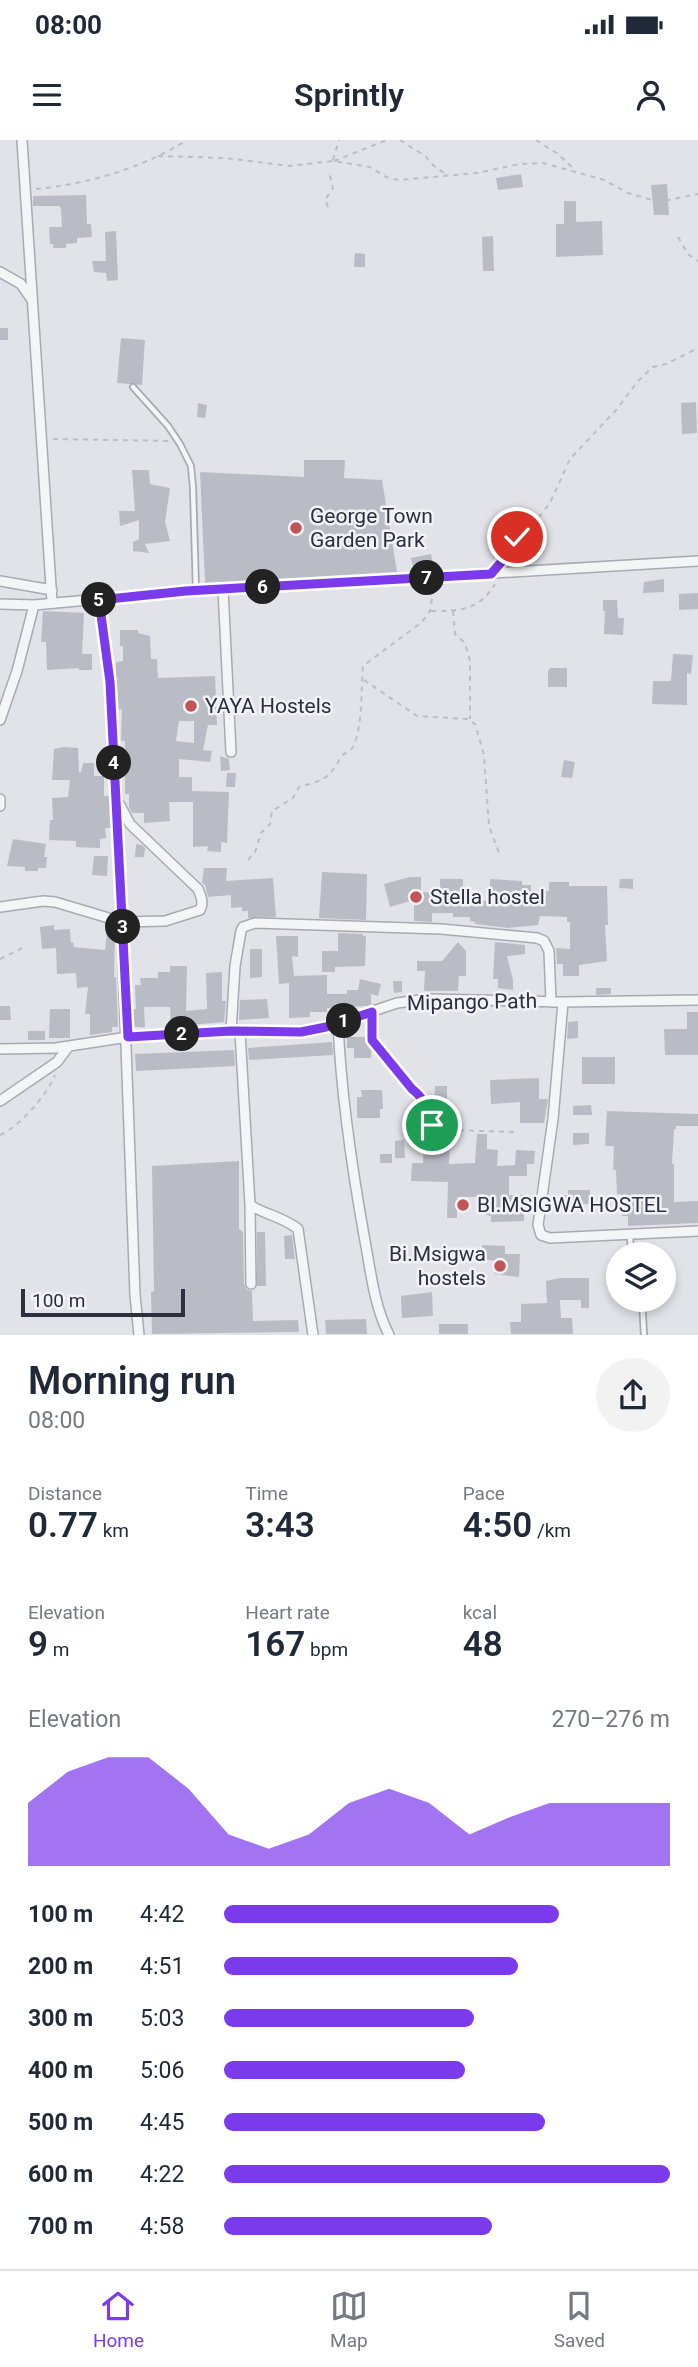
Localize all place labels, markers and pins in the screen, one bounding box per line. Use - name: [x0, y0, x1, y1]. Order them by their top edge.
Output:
- place label: George Town Garden Park: [310, 504, 433, 552]
- pin: [487, 507, 547, 567]
- marker: George Town Garden Park: [288, 520, 304, 536]
- pin: 7: [410, 560, 444, 596]
- pin: 6: [246, 570, 280, 604]
- pin: 5: [82, 582, 116, 617]
- place label: YAYA Hostels: [205, 694, 332, 718]
- marker: YAYA Hostels: [183, 698, 199, 714]
- pin: 4: [96, 746, 132, 780]
- place label: Stella hostel: [430, 885, 545, 909]
- marker: Stella hostel: [408, 889, 424, 905]
- pin: 3: [106, 910, 140, 944]
- pin: 1: [326, 1004, 362, 1038]
- pin: 2: [164, 1016, 200, 1052]
- pin: [402, 1095, 462, 1155]
- place label: BI.MSIGWA HOSTEL: [477, 1193, 667, 1217]
- marker: BI.MSIGWA HOSTEL: [455, 1197, 471, 1213]
- place label: Bi.Msigwa hostels: [389, 1242, 486, 1290]
- marker: Bi.Msigwa hostels: [492, 1258, 508, 1274]

